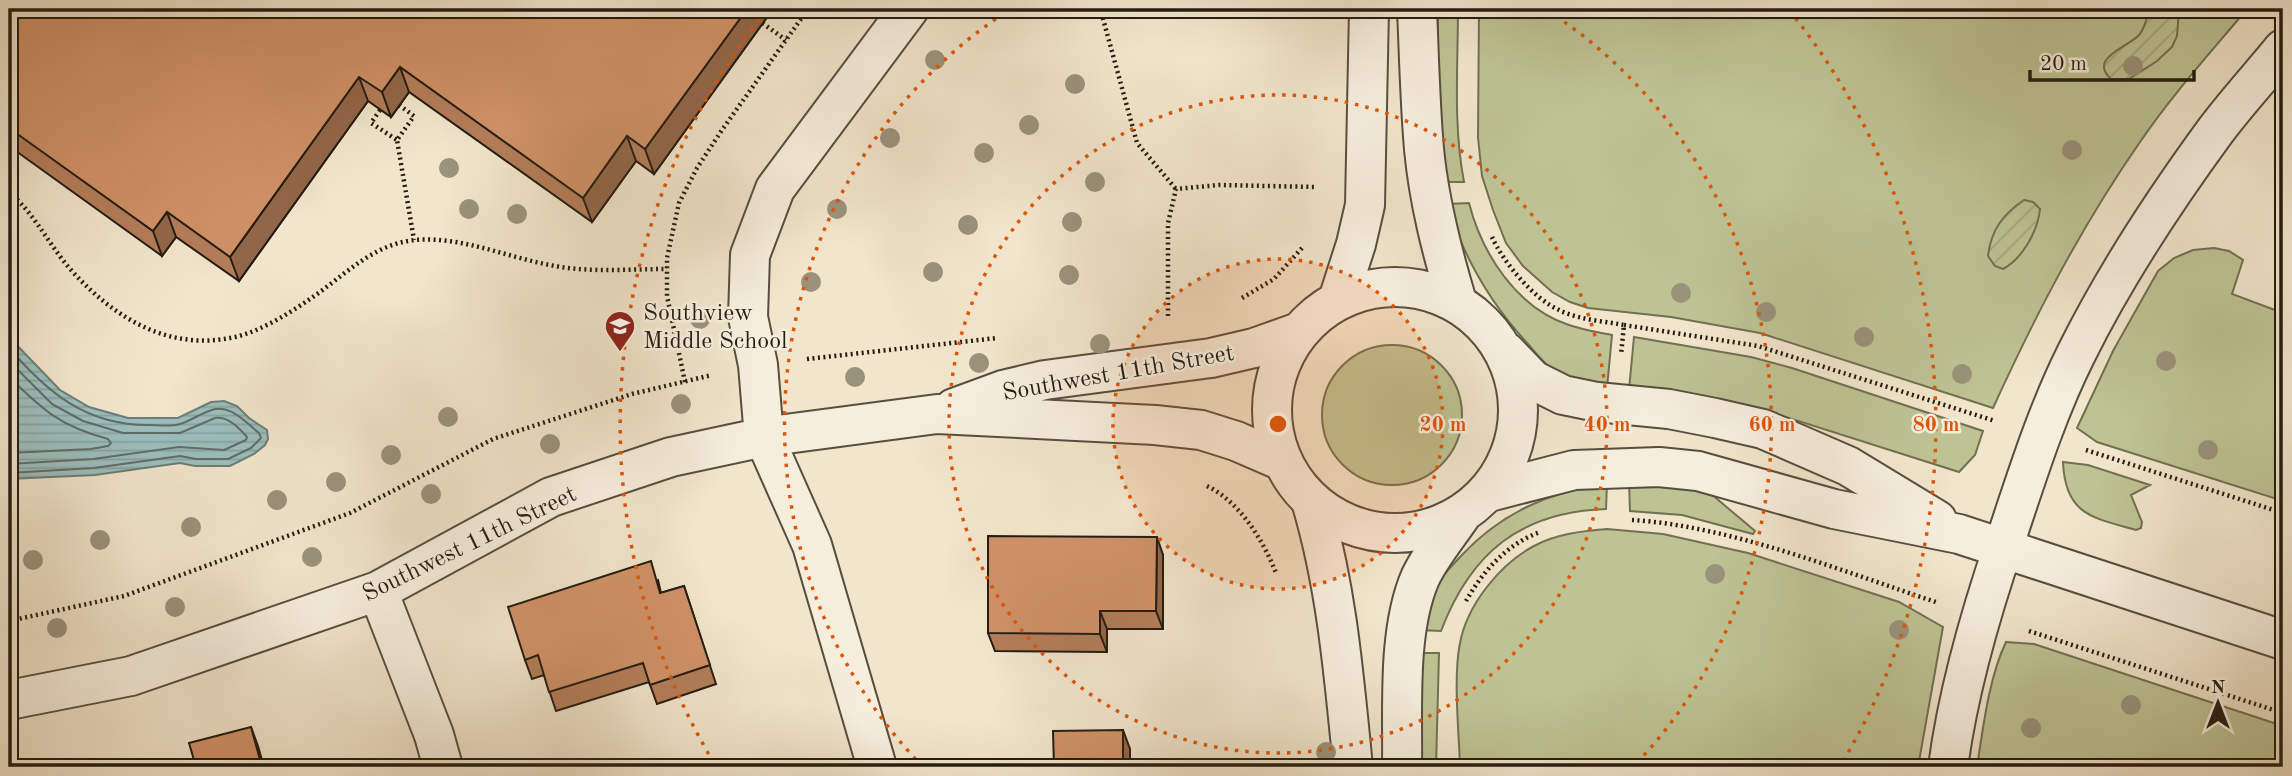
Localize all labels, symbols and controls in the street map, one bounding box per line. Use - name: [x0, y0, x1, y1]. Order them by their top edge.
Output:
- scale bar: [2030, 38, 2194, 82]
- text: 20 m: [2040, 54, 2087, 75]
- place label: Southview Middle School: [643, 302, 788, 354]
- school or university icon: Southview Middle School: [603, 309, 637, 353]
- street label: Southwest 11th Street: [1001, 342, 1236, 406]
- centre of rings: [1266, 412, 1290, 436]
- text: 20 m: [1419, 415, 1467, 436]
- text: 40 m: [1583, 415, 1631, 436]
- text: 60 m: [1748, 415, 1796, 436]
- text: 80 m: [1912, 415, 1960, 436]
- street label: Southwest 11th Street: [359, 483, 581, 607]
- north arrow: [2184, 668, 2254, 738]
- text: N: [2211, 679, 2226, 698]

